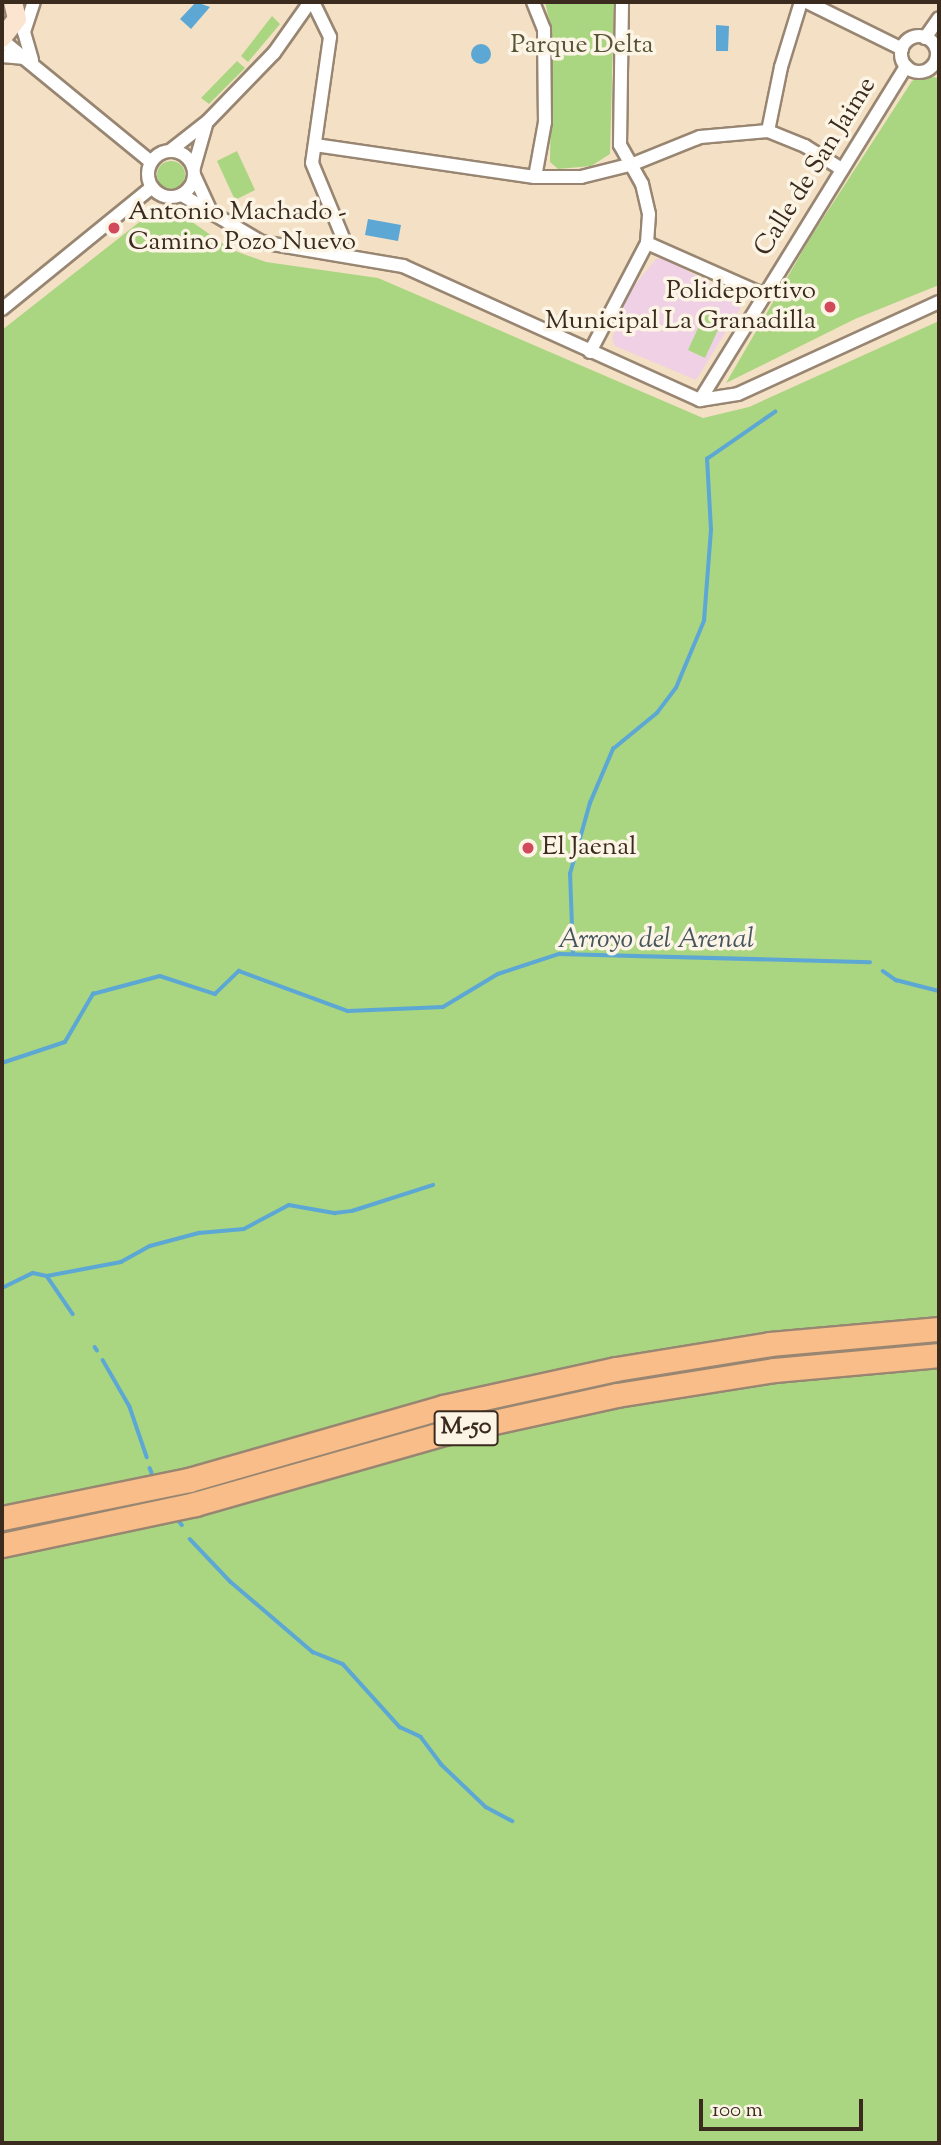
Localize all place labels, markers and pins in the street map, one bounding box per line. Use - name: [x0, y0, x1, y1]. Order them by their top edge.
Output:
- place label: Antonio Machado - Camino Pozo Nuevo: [128, 197, 356, 258]
- marker: Antonio Machado - Camino Pozo Nuevo: [106, 220, 122, 236]
- place label: Polideportivo Municipal La Granadilla: [545, 276, 816, 338]
- marker: Polideportivo Municipal La Granadilla: [822, 299, 838, 315]
- place label: El Jaenal: [542, 832, 636, 864]
- marker: El Jaenal: [520, 840, 536, 856]

